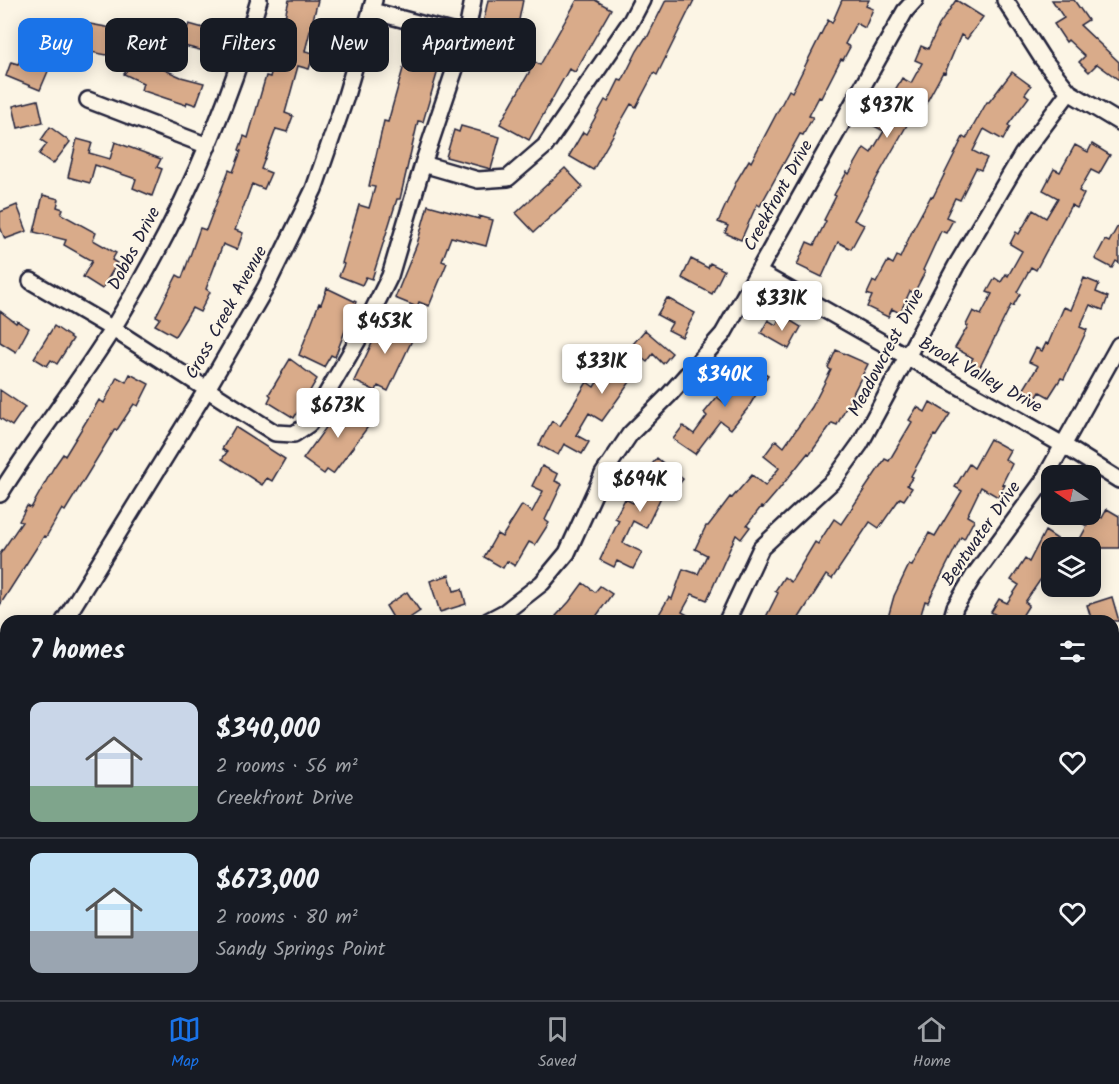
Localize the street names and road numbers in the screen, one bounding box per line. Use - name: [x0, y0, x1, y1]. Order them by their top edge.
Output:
- street label: Creekfront Drive: [736, 135, 822, 257]
- street label: Dobbs Drive: [101, 202, 169, 296]
- street label: Cross Creek Avenue: [178, 241, 276, 385]
- street label: Meadowcrest Drive: [841, 284, 933, 422]
- street label: Brook Valley Drive: [913, 330, 1047, 422]
- street label: Bentwater Drive: [935, 476, 1029, 592]

